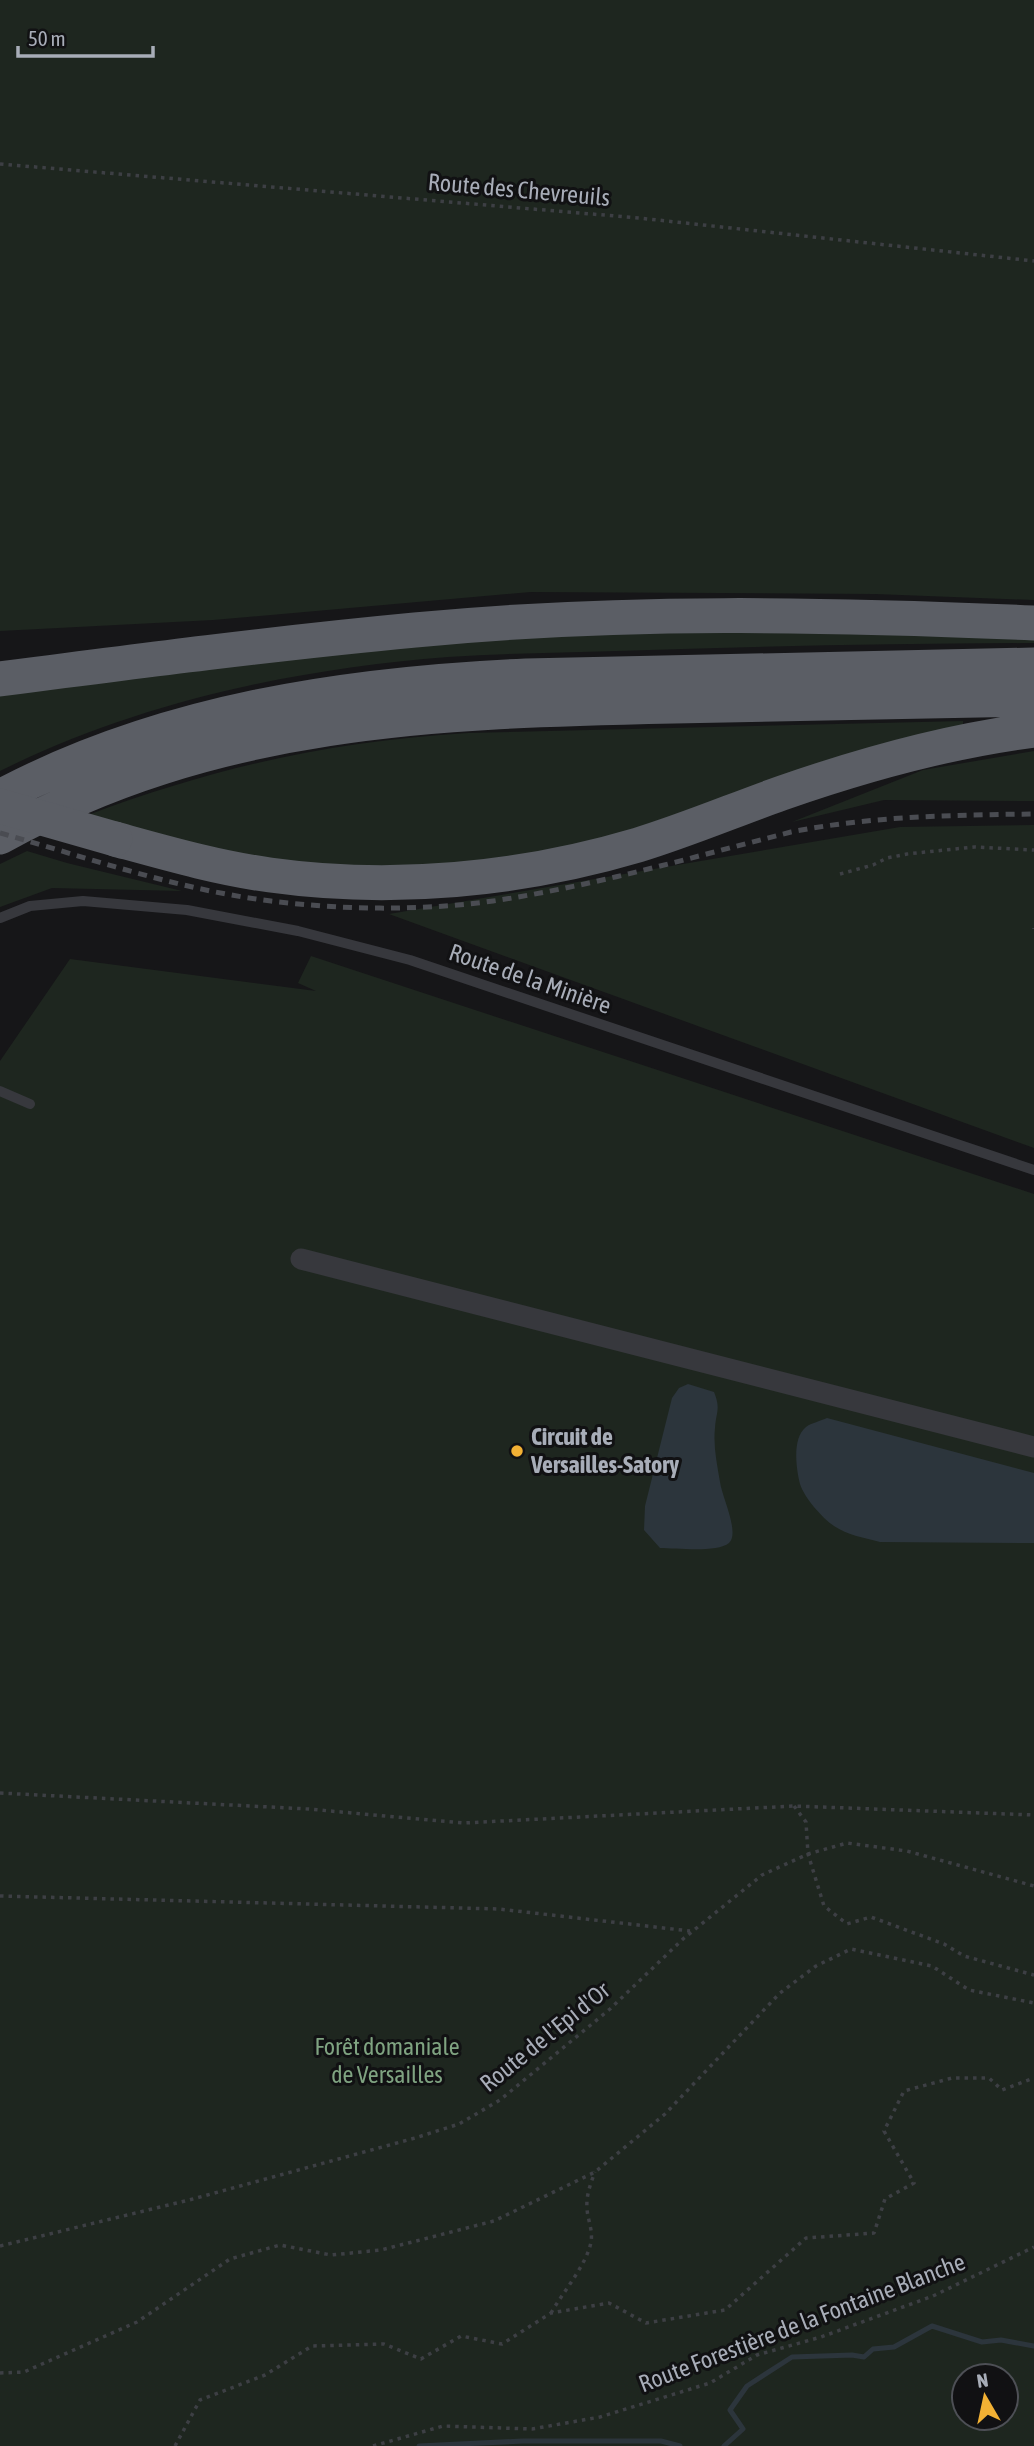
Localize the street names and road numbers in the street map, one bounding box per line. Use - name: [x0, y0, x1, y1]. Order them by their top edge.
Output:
- street label: Route des Chevreuils: [427, 168, 611, 211]
- street label: Route de la Minière: [446, 938, 615, 1019]
- street label: Route de l'Epi d'Or: [475, 1976, 615, 2097]
- street label: Route Forestière de la Fontaine Blanche: [635, 2248, 969, 2397]

